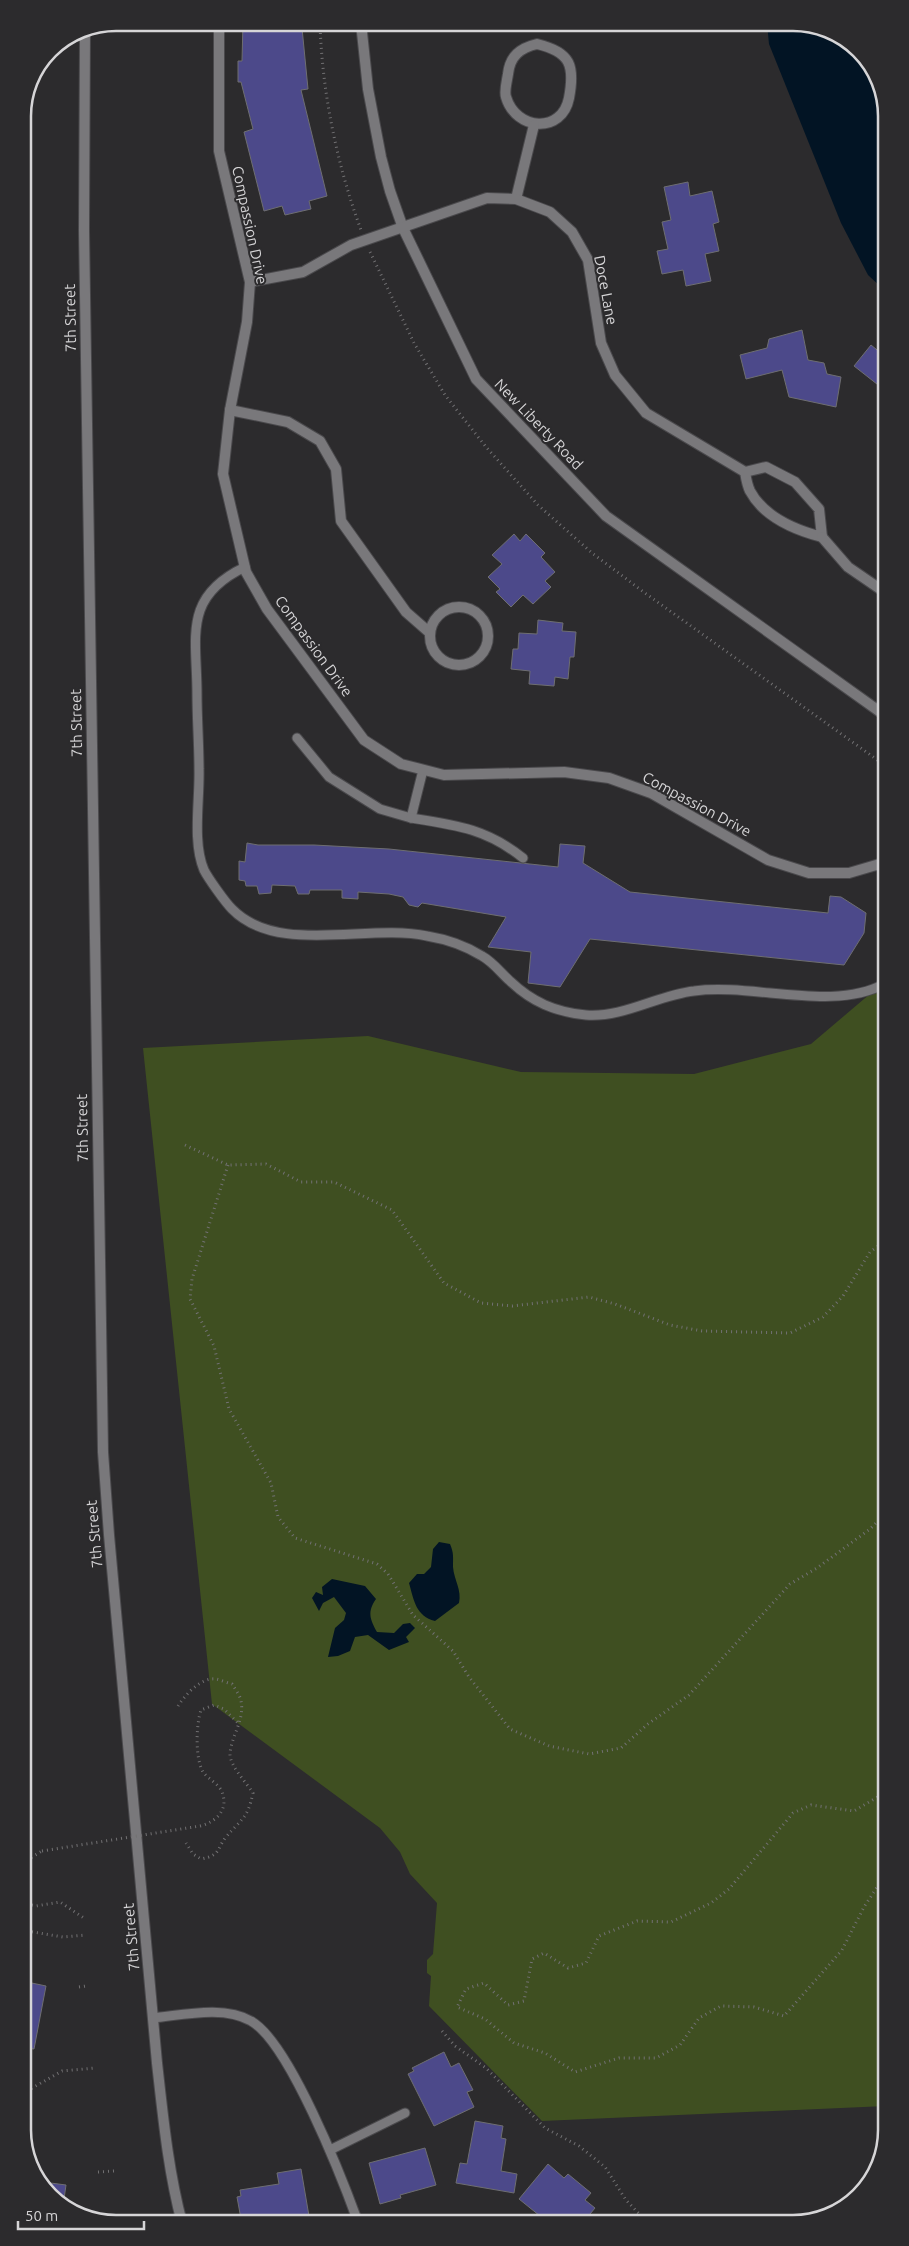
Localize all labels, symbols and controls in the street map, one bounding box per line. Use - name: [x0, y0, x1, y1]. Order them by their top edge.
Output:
- street label: Compassion Drive: [229, 164, 271, 286]
- street label: Doce Lane: [591, 254, 621, 326]
- street label: 7th Street: [61, 284, 79, 352]
- street label: New Liberty Road: [491, 375, 587, 473]
- street label: Compassion Drive: [272, 592, 356, 700]
- street label: 7th Street: [67, 689, 85, 757]
- street label: Compassion Drive: [640, 768, 754, 840]
- street label: 7th Street: [73, 1094, 91, 1162]
- street label: 7th Street: [83, 1499, 105, 1569]
- street label: 7th Street: [120, 1902, 142, 1972]
- scale bar: [18, 2198, 144, 2230]
- text: 50 m: [25, 2207, 58, 2224]

